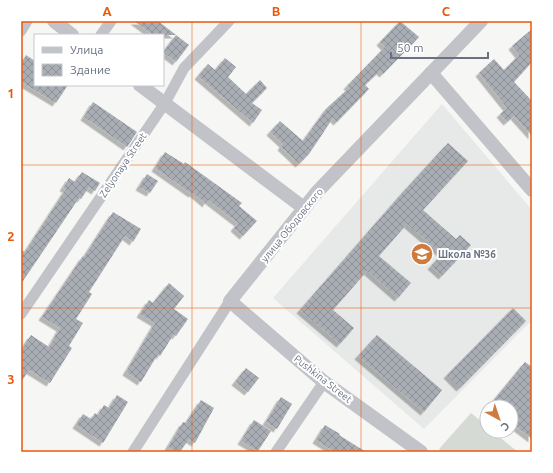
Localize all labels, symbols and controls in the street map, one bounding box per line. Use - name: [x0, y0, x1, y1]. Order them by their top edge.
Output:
- text: A: [102, 4, 112, 18]
- text: B: [272, 4, 281, 18]
- text: C: [442, 4, 451, 18]
- legend: [34, 34, 164, 86]
- scale bar: [391, 34, 488, 60]
- text: 50 m: [397, 41, 424, 54]
- text: Улица: [70, 43, 103, 56]
- text: Здание: [70, 63, 111, 76]
- text: 1: [7, 86, 15, 100]
- street label: Zelyonaya Street: [97, 131, 149, 199]
- street label: улица Ободовского: [259, 186, 325, 264]
- text: 2: [7, 229, 15, 243]
- school or university icon: Школа №36: [409, 241, 435, 267]
- place label: Школа №36: [438, 249, 496, 260]
- street label: Pushkina Street: [292, 353, 354, 405]
- text: 3: [7, 372, 15, 386]
- north arrow: [479, 399, 519, 439]
- text: С: [499, 420, 512, 434]

